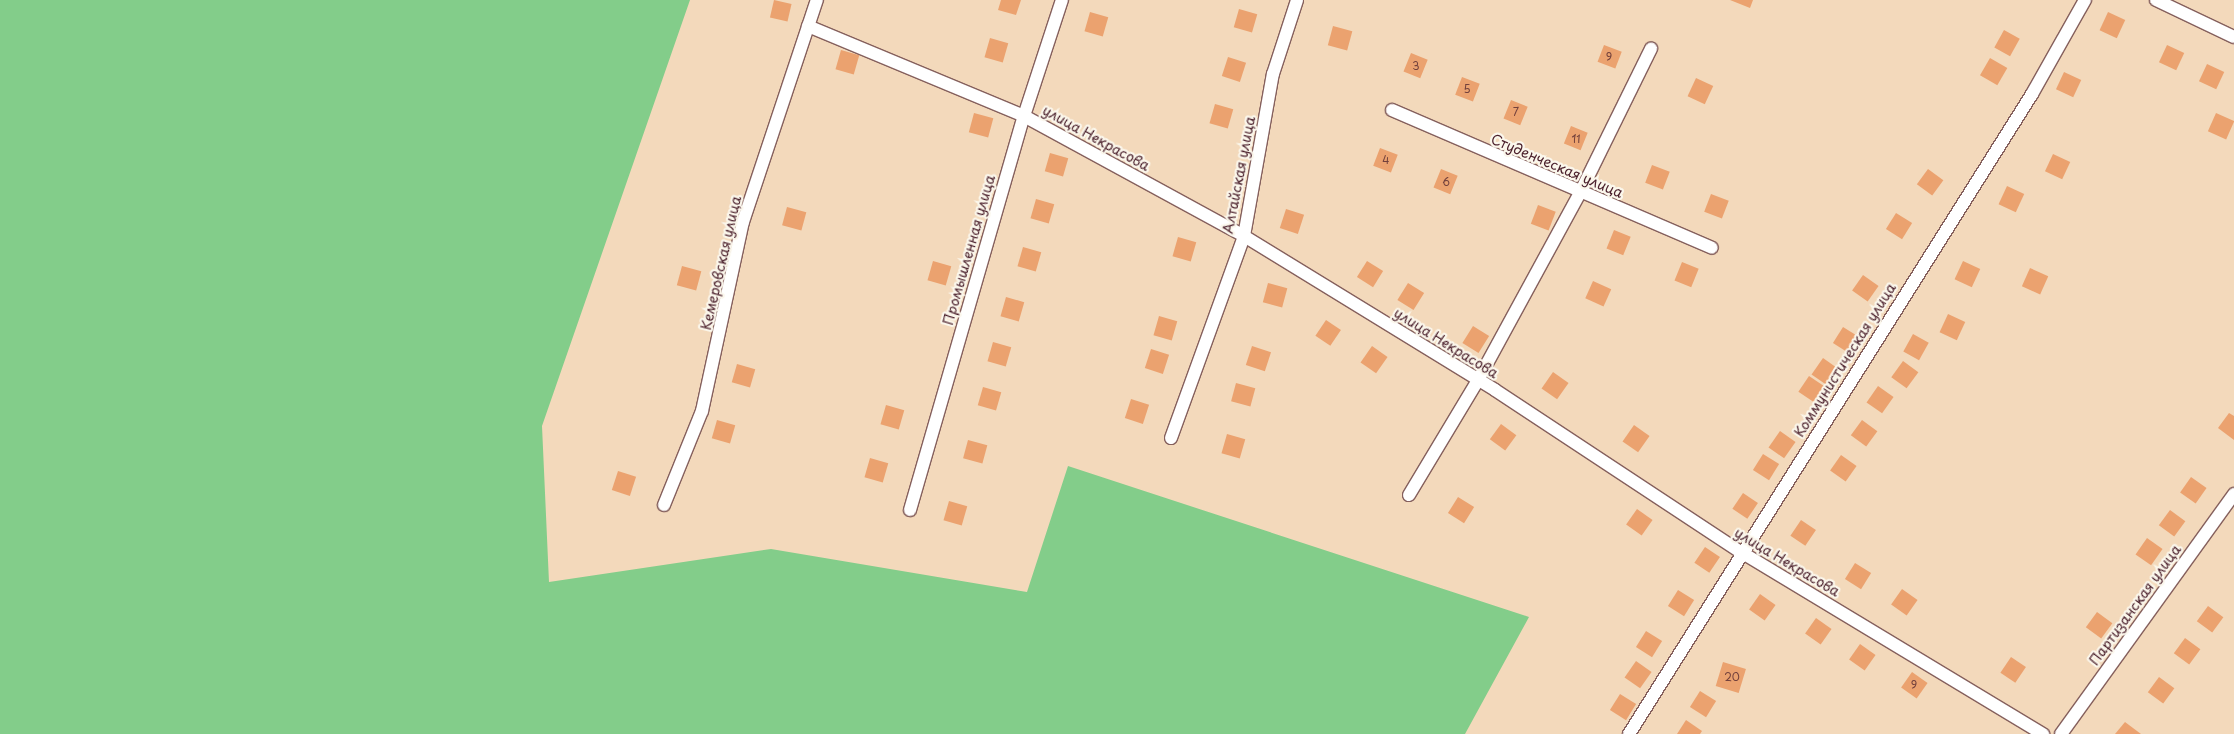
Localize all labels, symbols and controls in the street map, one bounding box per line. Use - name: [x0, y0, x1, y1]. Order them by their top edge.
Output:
- house number: 9: [1606, 50, 1612, 64]
- house number: 3: [1412, 59, 1420, 73]
- house number: 5: [1463, 82, 1471, 96]
- street label: улица Некрасова: [1039, 101, 1153, 175]
- house number: 7: [1513, 105, 1519, 119]
- street label: Алтайская улица: [1219, 115, 1259, 235]
- street label: Студенческая улица: [1488, 130, 1626, 202]
- house number: 11: [1571, 132, 1581, 146]
- house number: 4: [1382, 153, 1390, 167]
- street label: Промышленная улица: [939, 173, 999, 327]
- house number: 6: [1442, 175, 1450, 189]
- street label: Кемеровская улица: [697, 194, 745, 332]
- street label: Коммунистическая улица: [1790, 280, 1900, 440]
- street label: улица Некрасова: [1390, 304, 1502, 382]
- street label: улица Некрасова: [1731, 524, 1843, 600]
- street label: Партизанская улица: [2085, 541, 2185, 669]
- house number: 20: [1724, 670, 1740, 684]
- house number: 9: [1911, 678, 1917, 692]

